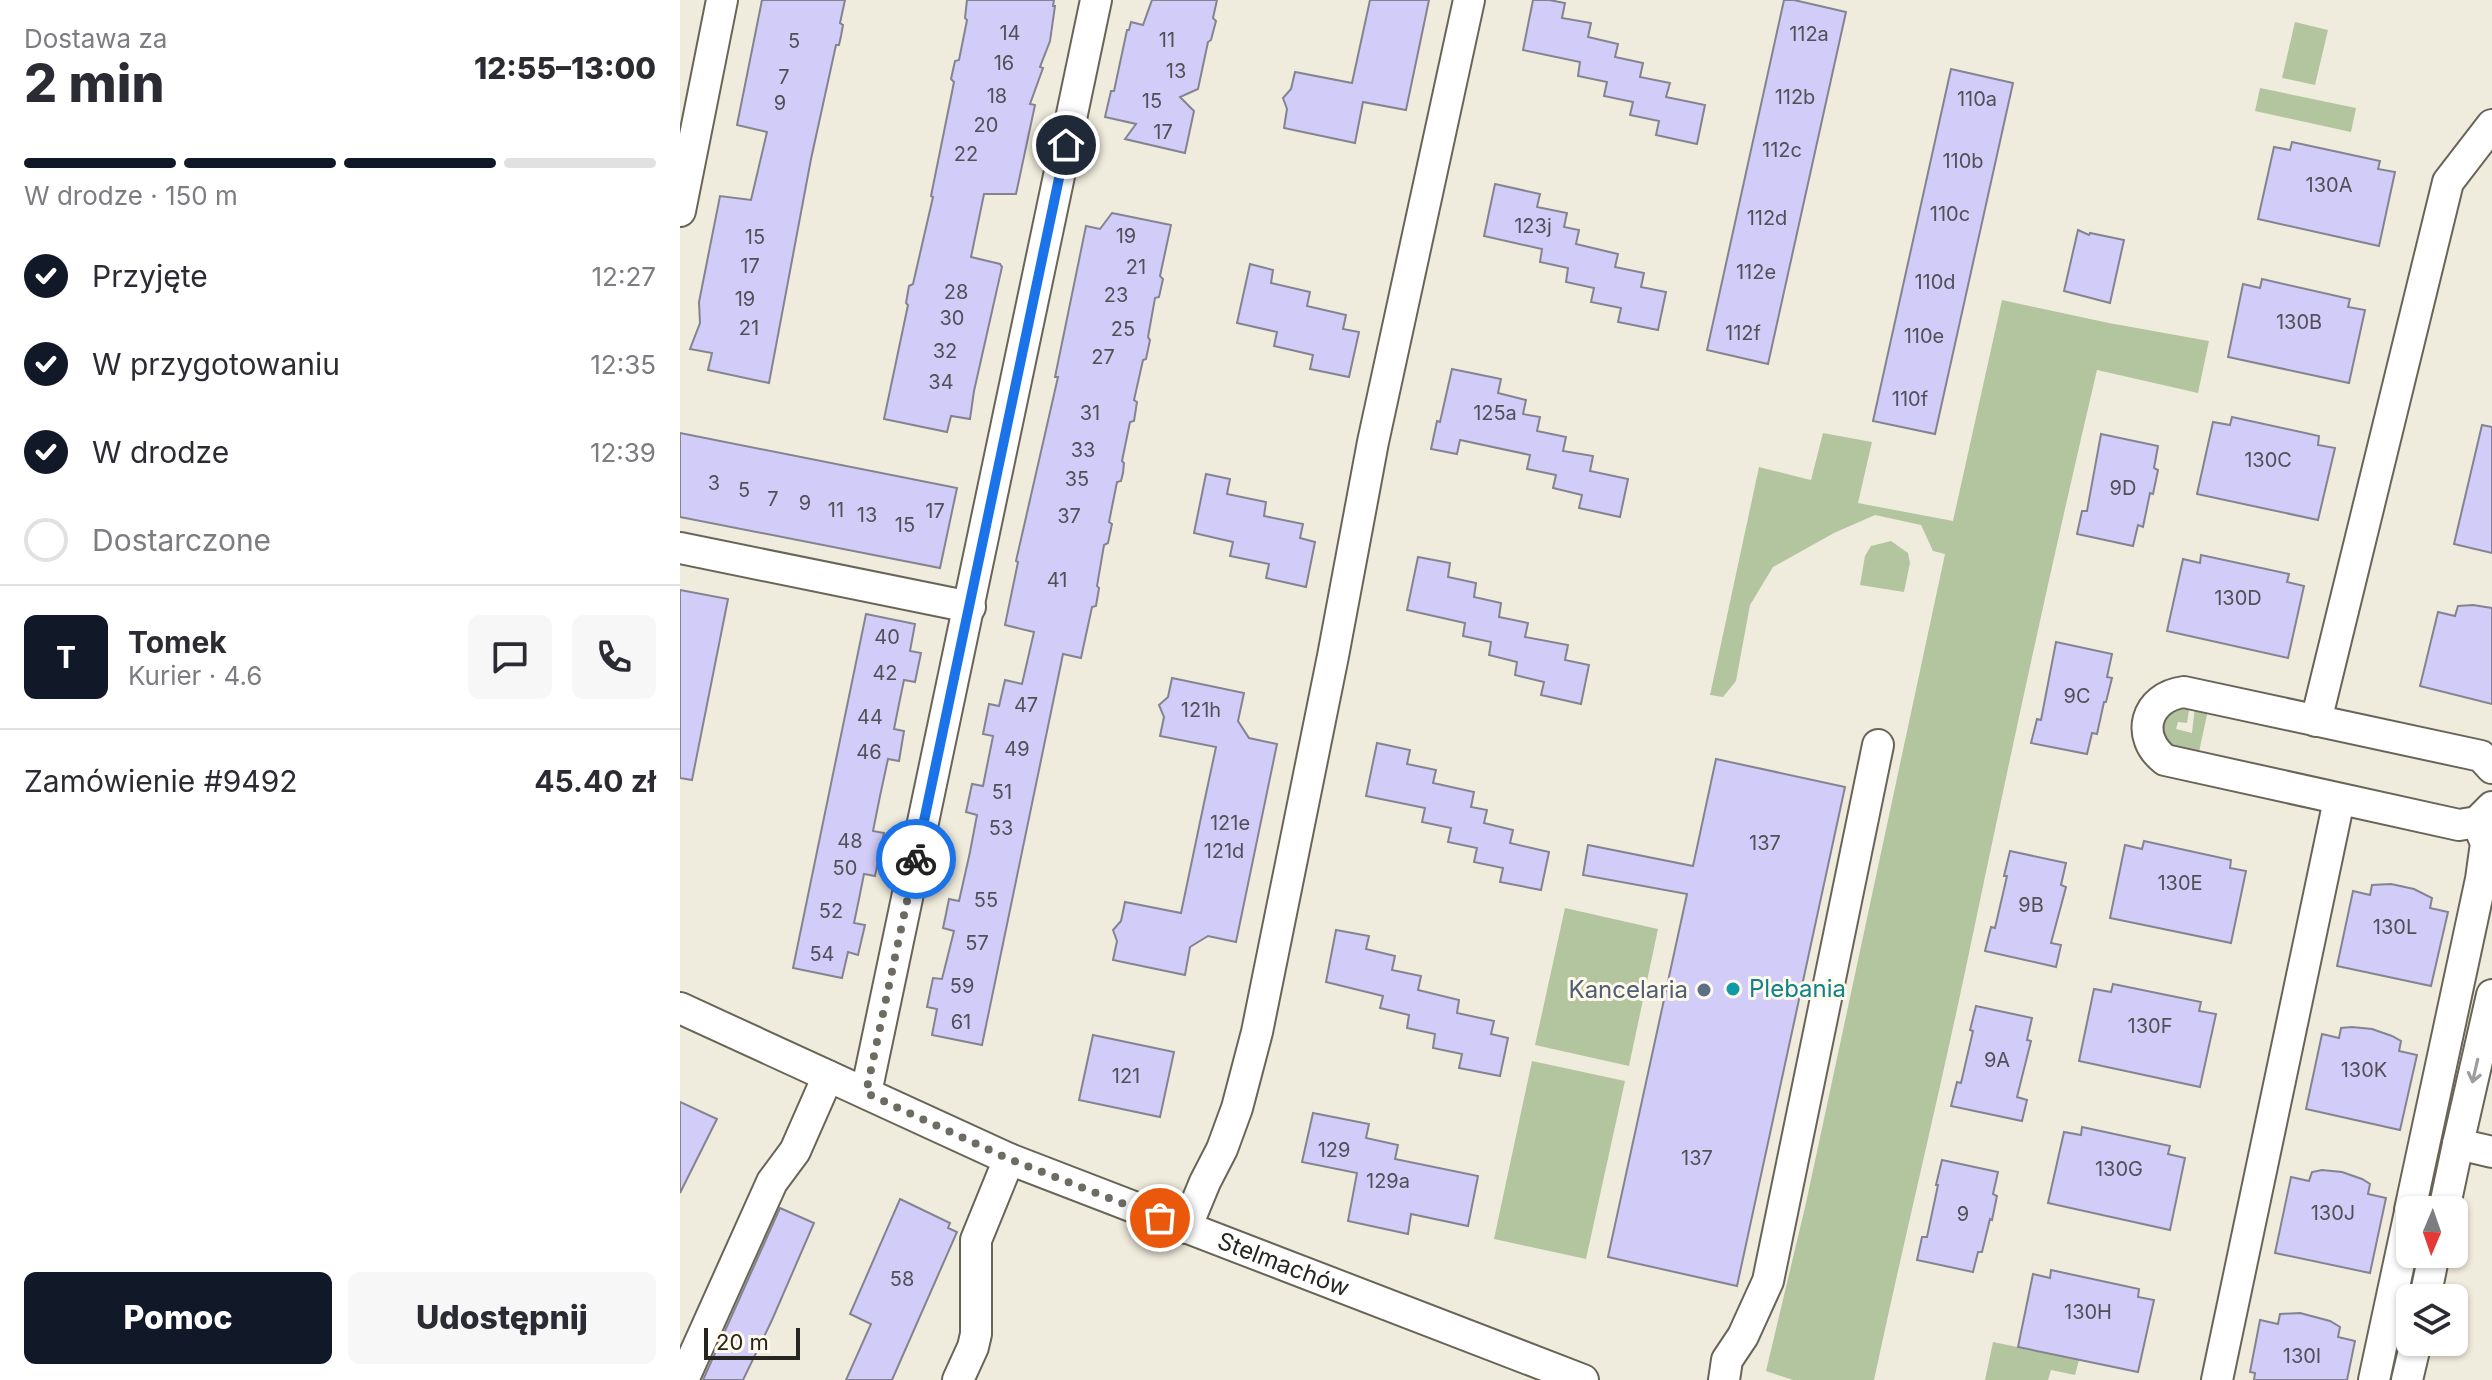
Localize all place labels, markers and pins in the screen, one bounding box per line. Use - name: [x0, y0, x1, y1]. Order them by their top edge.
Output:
- pin: [1032, 111, 1100, 179]
- place label: Plebania: [1749, 974, 1846, 1003]
- place label: Kancelaria: [1569, 975, 1688, 1004]
- marker: Plebania: [1724, 980, 1742, 998]
- marker: Kancelaria: [1695, 981, 1713, 999]
- pin: [1126, 1184, 1194, 1252]

